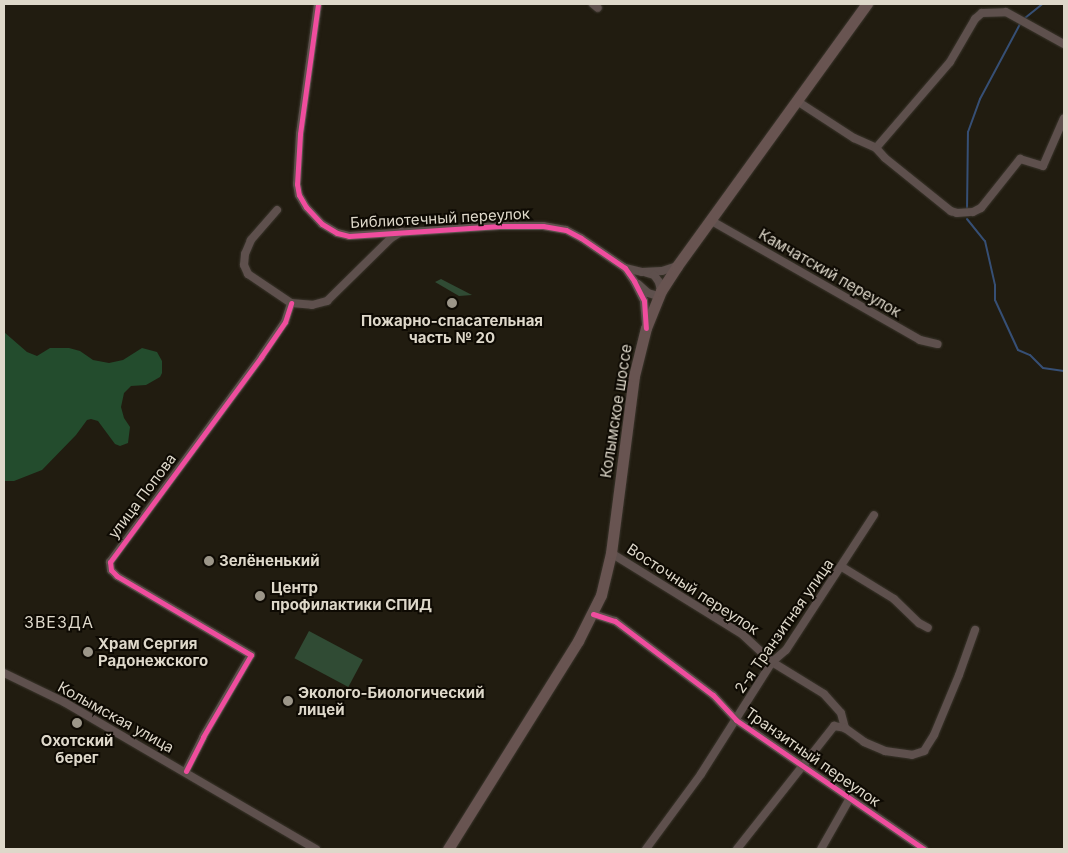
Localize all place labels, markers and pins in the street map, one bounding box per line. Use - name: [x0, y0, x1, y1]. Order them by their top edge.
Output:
- marker: Пожарно-спасательная часть № 20: [446, 297, 458, 309]
- place label: Пожарно-спасательная часть № 20: [361, 311, 543, 346]
- place label: Зелёненький: [219, 552, 319, 570]
- marker: Зелёненький: [203, 555, 215, 567]
- place label: Центр профилактики СПИД: [271, 578, 432, 613]
- marker: Центр профилактики СПИД: [253, 589, 267, 603]
- place label: Храм Сергия Радонежского: [98, 634, 208, 669]
- marker: Храм Сергия Радонежского: [82, 646, 94, 658]
- place label: Эколого-Биологический лицей: [298, 683, 485, 718]
- marker: Эколого-Биологический лицей: [282, 695, 294, 707]
- marker: Охотский берег: [71, 717, 83, 729]
- place label: Охотский берег: [41, 731, 113, 766]

